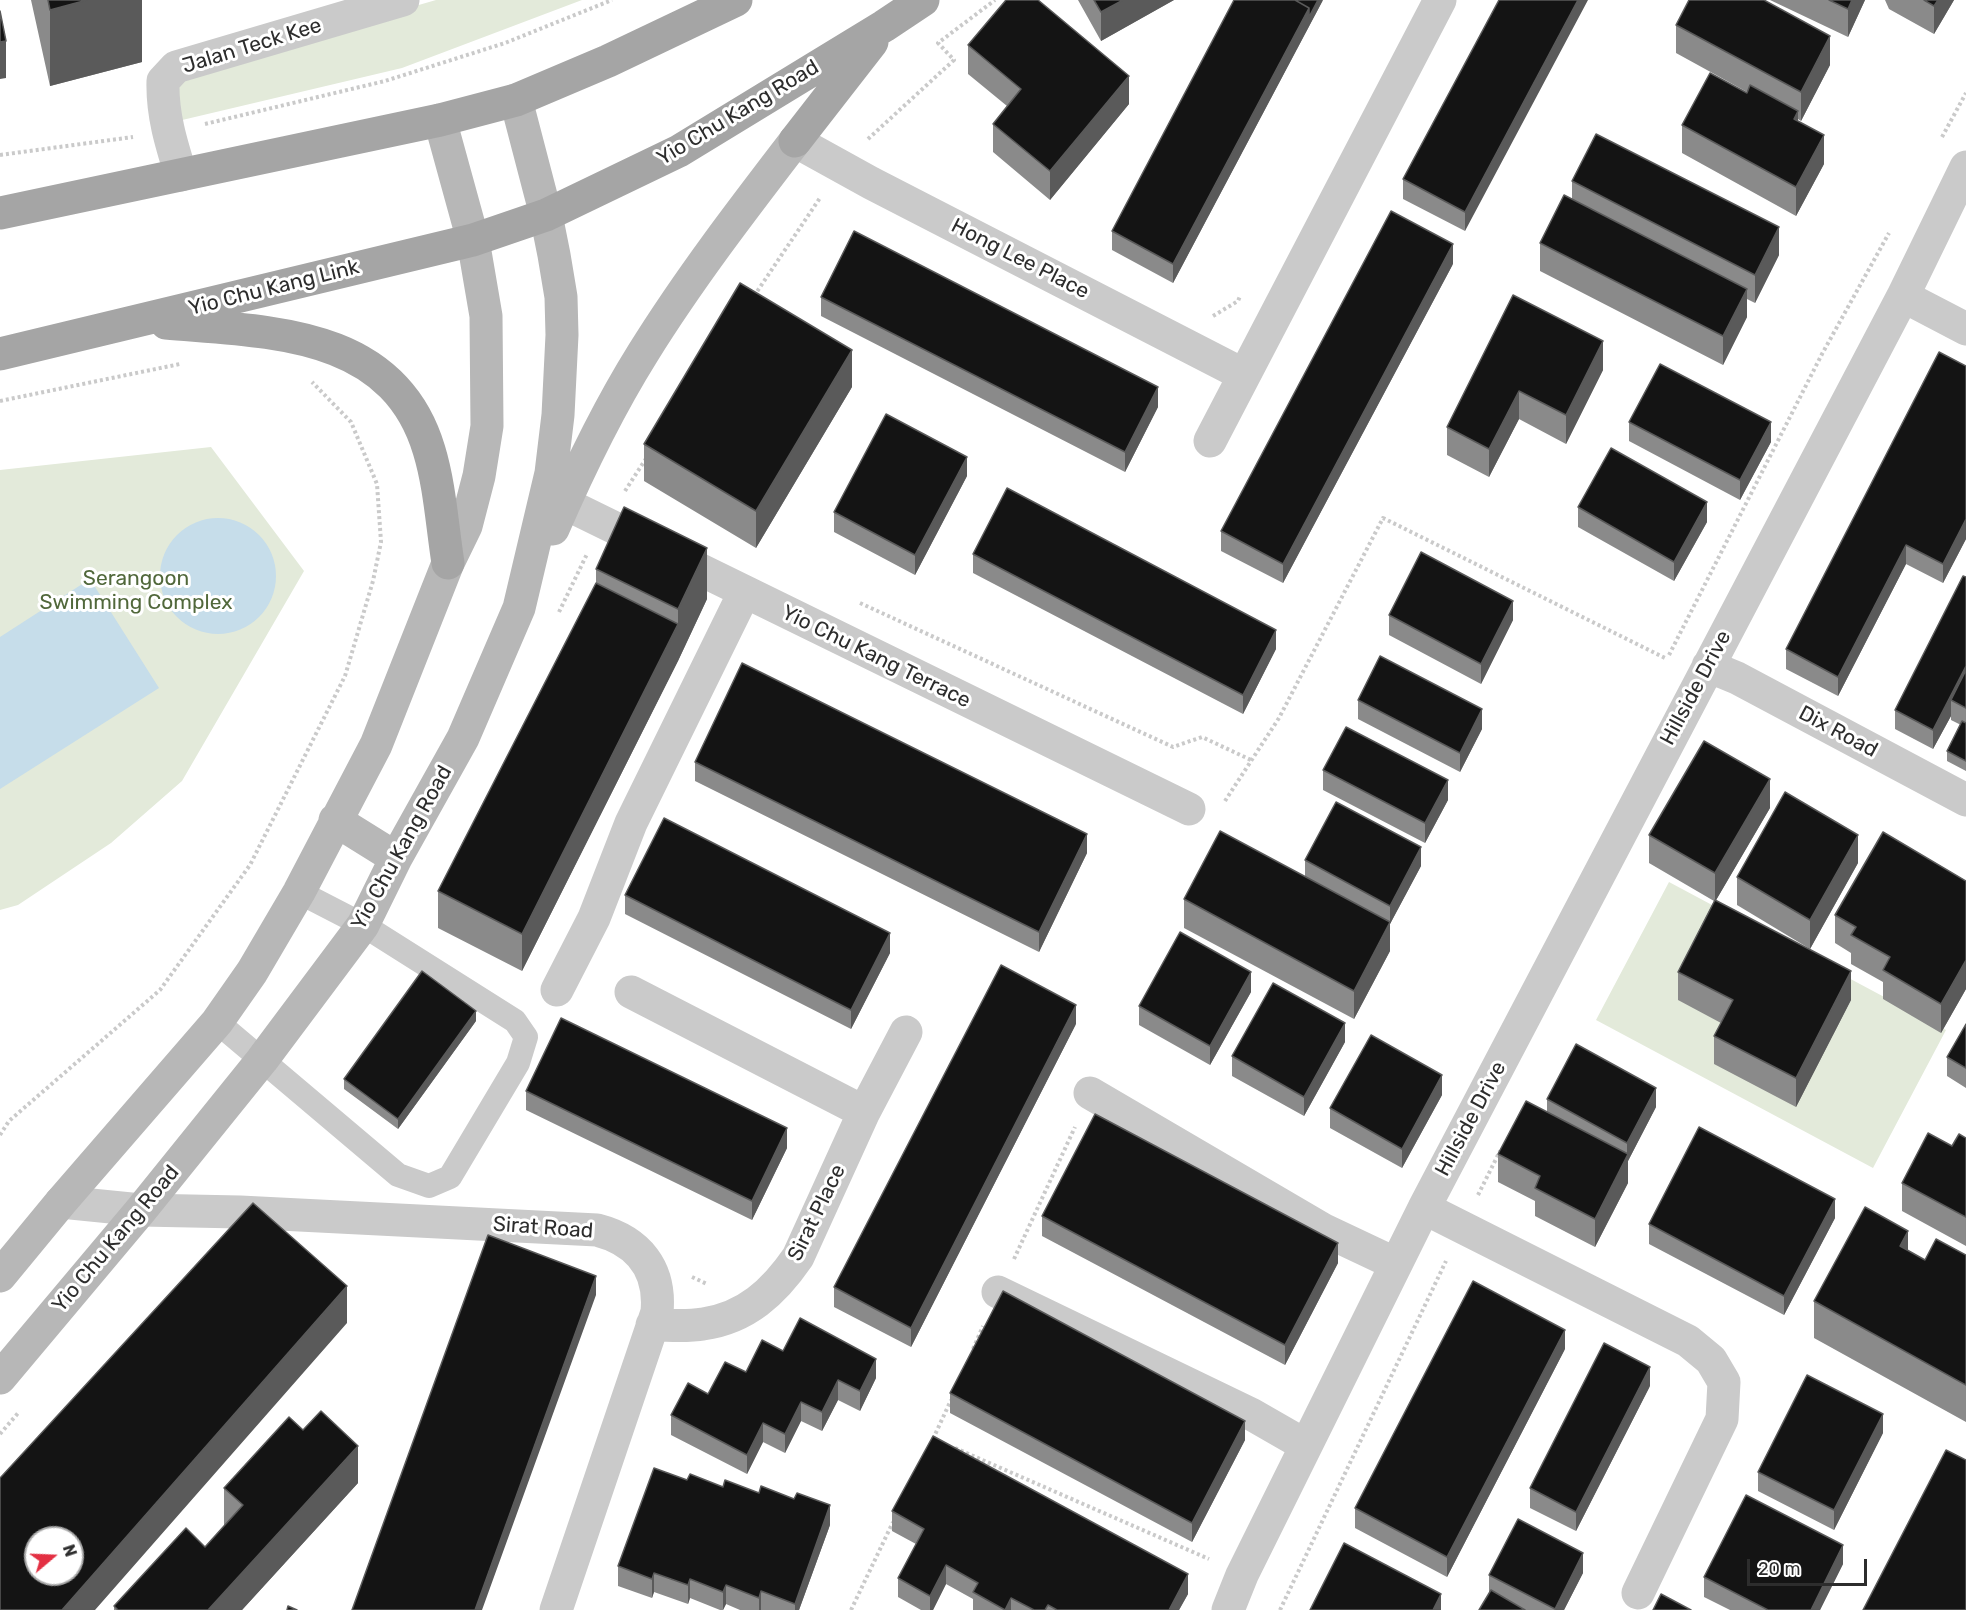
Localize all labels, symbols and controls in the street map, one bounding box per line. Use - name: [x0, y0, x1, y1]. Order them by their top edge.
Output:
- street label: Jalan Teck Kee: [179, 13, 325, 79]
- street label: Yio Chu Kang Road: [653, 55, 823, 171]
- street label: Hong Lee Place: [947, 213, 1093, 305]
- street label: Yio Chu Kang Link: [186, 255, 362, 321]
- park label: Serangoon Swimming Complex: [40, 566, 232, 616]
- street label: Yio Chu Kang Terrace: [777, 600, 975, 714]
- street label: Hillside Drive: [1655, 626, 1737, 750]
- street label: Dix Road: [1794, 701, 1882, 763]
- street label: Yio Chu Kang Road: [346, 761, 458, 935]
- street label: Hillside Drive: [1430, 1057, 1512, 1181]
- street label: Yio Chu Kang Road: [47, 1160, 185, 1318]
- street label: Sirat Place: [783, 1161, 851, 1265]
- street label: Sirat Road: [492, 1212, 594, 1244]
- north arrow: [24, 1526, 84, 1586]
- text: N: [59, 1542, 80, 1559]
- scale bar: [1750, 1547, 1870, 1585]
- text: 20 m: [1758, 1558, 1800, 1580]

